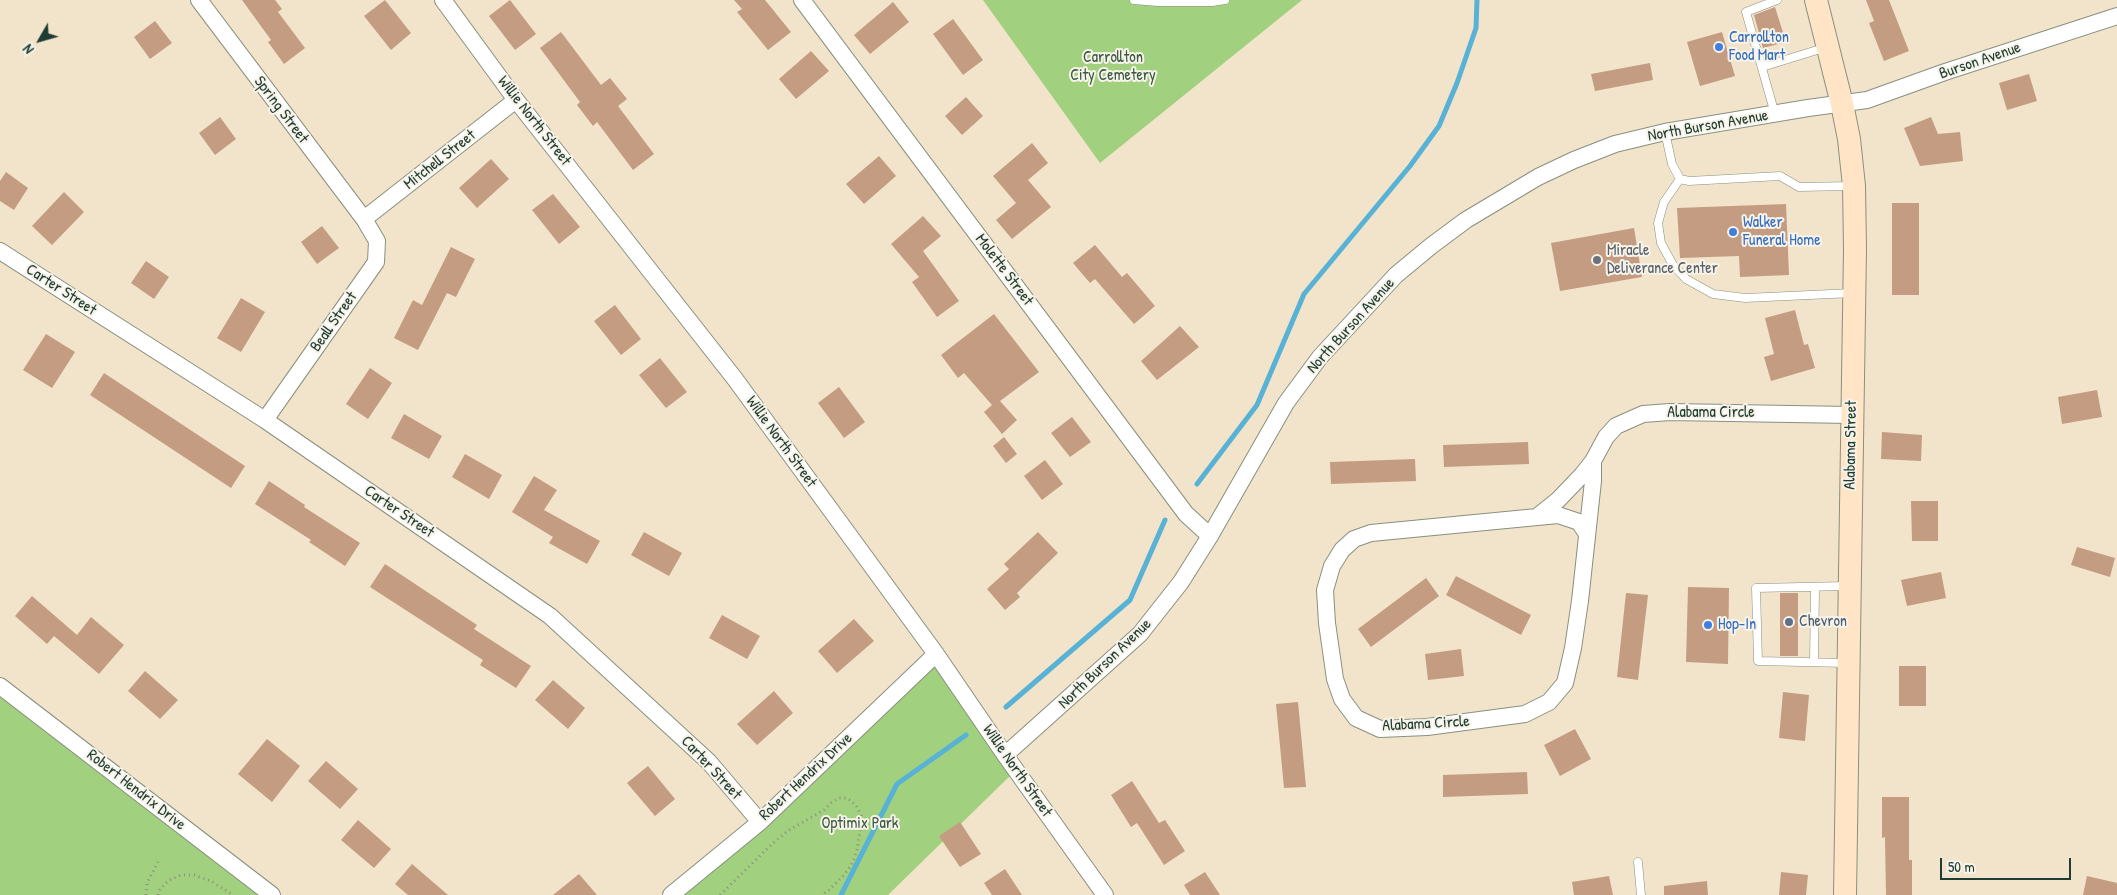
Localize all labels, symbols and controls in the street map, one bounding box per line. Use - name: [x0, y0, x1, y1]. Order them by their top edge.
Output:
- north arrow: [15, 15, 65, 65]
- place label: Carrollton Food Mart: [1729, 28, 1789, 66]
- street label: Burson Avenue: [1937, 38, 2023, 84]
- text: N: [18, 41, 38, 58]
- marker: Carrollton Food Mart: [1713, 41, 1725, 53]
- park label: Carrollton City Cemetery: [1070, 48, 1156, 86]
- street label: Willie North Street: [493, 72, 575, 170]
- street label: Spring Street: [249, 73, 313, 147]
- street label: North Burson Avenue: [1646, 106, 1770, 146]
- street label: Mitchell Street: [400, 126, 480, 194]
- place label: Walker Funeral Home: [1743, 213, 1821, 251]
- marker: Walker Funeral Home: [1727, 226, 1739, 238]
- street label: Molette Street: [971, 230, 1037, 310]
- place label: Miracle Deliverance Center: [1607, 241, 1718, 279]
- marker: Miracle Deliverance Center: [1591, 254, 1603, 266]
- street label: Carter Street: [22, 260, 100, 320]
- street label: North Burson Avenue: [1303, 274, 1399, 378]
- street label: Beall Street: [306, 288, 362, 356]
- street label: Willie North Street: [741, 393, 821, 491]
- street label: Alabama Street: [1841, 400, 1861, 490]
- street label: Alabama Circle: [1667, 403, 1755, 423]
- street label: Carter Street: [360, 482, 438, 542]
- place label: Chevron: [1799, 612, 1847, 632]
- street label: North Burson Avenue: [1055, 615, 1155, 713]
- place label: Hop-In: [1718, 615, 1756, 635]
- marker: Chevron: [1783, 616, 1795, 628]
- marker: Hop-In: [1702, 619, 1714, 631]
- street label: Alabama Circle: [1382, 712, 1470, 736]
- street label: Willie North Street: [978, 721, 1056, 821]
- street label: Robert Hendrix Drive: [756, 729, 856, 825]
- street label: Carter Street: [677, 732, 745, 804]
- street label: Robert Hendrix Drive: [83, 745, 189, 835]
- park label: Optimix Park: [822, 814, 898, 834]
- scale bar: [1942, 848, 2073, 880]
- text: 50 m: [1948, 856, 1975, 877]

